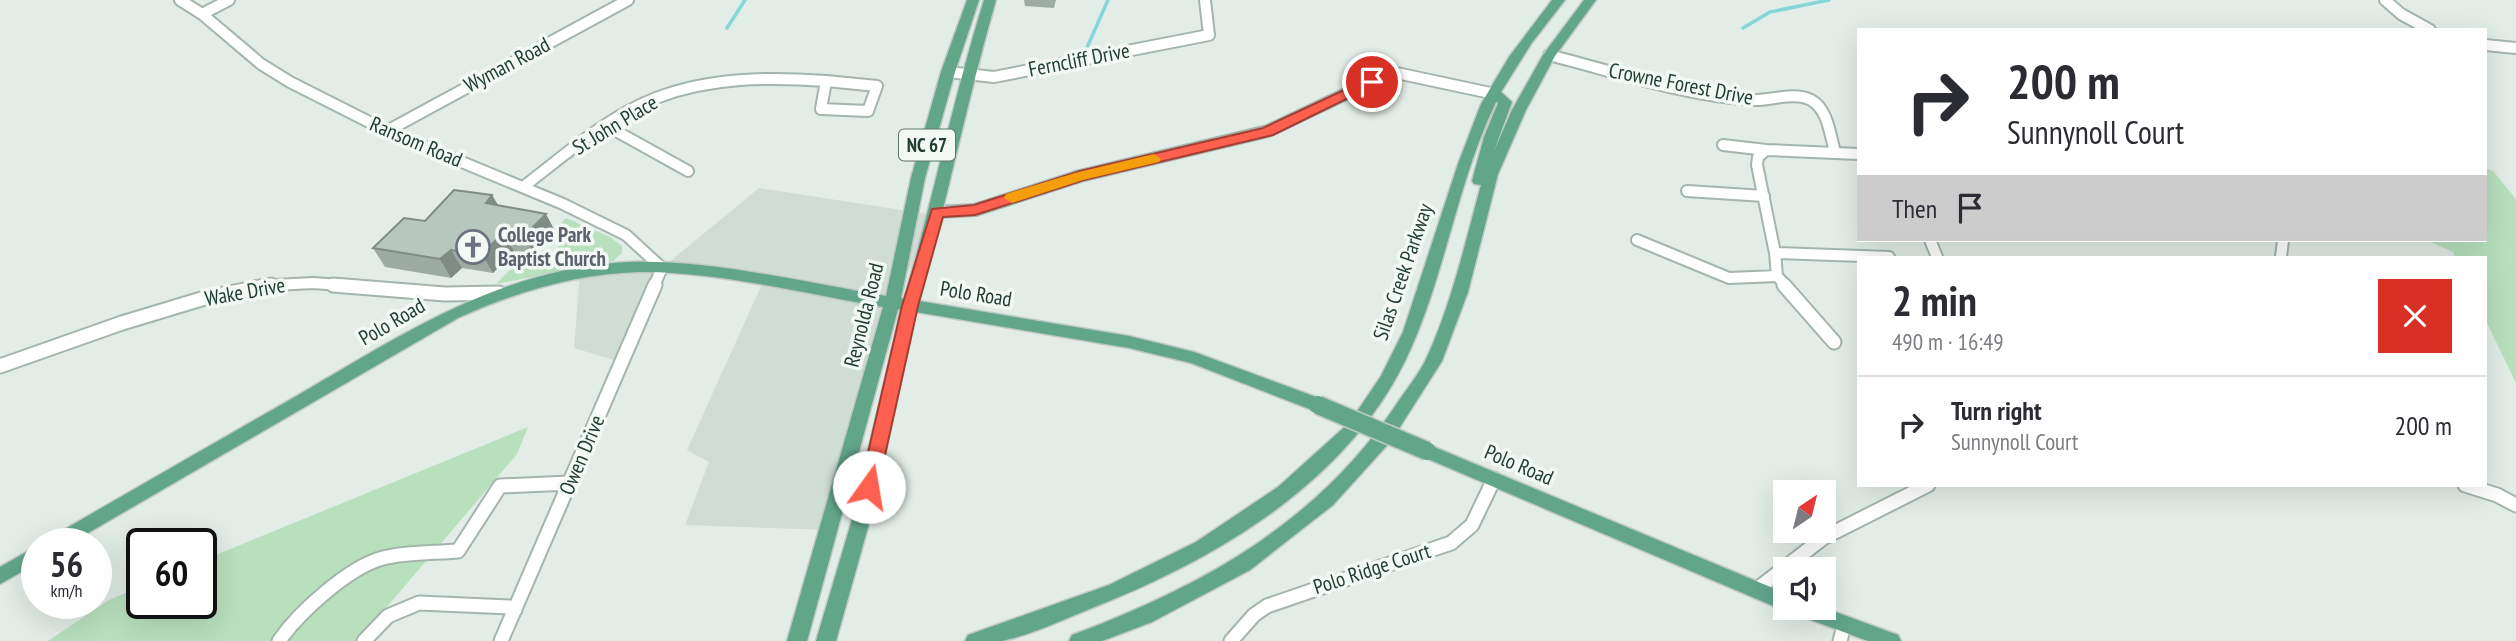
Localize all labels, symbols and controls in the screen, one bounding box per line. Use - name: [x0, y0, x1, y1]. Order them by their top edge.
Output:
- street label: Wyman Road: [459, 31, 554, 98]
- street label: Ferncliff Drive: [1026, 36, 1132, 83]
- text: 200 m: [2007, 49, 2120, 113]
- pin: [1342, 52, 1402, 112]
- street label: Crowne Forest Drive: [1607, 56, 1756, 111]
- icon: right: [1892, 56, 1983, 147]
- icon: arrive: [1353, 63, 1391, 101]
- street label: St John Place: [567, 89, 662, 161]
- street label: Ransom Road: [366, 110, 466, 173]
- text: Sunnynoll Court: [2007, 111, 2184, 153]
- road number: NC 67: [899, 130, 955, 160]
- icon: arrive: [1951, 189, 1989, 227]
- text: Then: [1892, 192, 1937, 225]
- street label: Silas Creek Parkway: [1367, 200, 1439, 344]
- place label: College Park Baptist Church: [498, 221, 606, 272]
- church icon: College Park Baptist Church: [454, 228, 492, 266]
- street label: Reynolda Road: [838, 260, 889, 370]
- street label: Wake Drive: [203, 271, 287, 312]
- text: 2 min: [1892, 273, 1977, 328]
- street label: Polo Road: [938, 275, 1014, 312]
- button: close: [2378, 279, 2452, 353]
- street label: Polo Road: [354, 292, 430, 351]
- text: 490 m · 16:49: [1892, 327, 2004, 356]
- text: Turn right: [1951, 394, 2042, 427]
- icon: right: [1892, 406, 1930, 444]
- text: 200 m: [2394, 409, 2452, 442]
- street label: Owen Drive: [553, 411, 610, 499]
- text: Sunnynoll Court: [1951, 427, 2078, 456]
- street label: Polo Road: [1481, 438, 1558, 491]
- position arrow: [832, 450, 906, 524]
- north arrow: [1773, 480, 1836, 542]
- map controls: [1773, 480, 1836, 620]
- speed limit sign: 60: [126, 528, 217, 619]
- street label: Polo Ridge Court: [1310, 537, 1434, 600]
- text: 56: [50, 541, 83, 587]
- button: sound: [1773, 557, 1836, 620]
- text: km/h: [51, 579, 82, 602]

